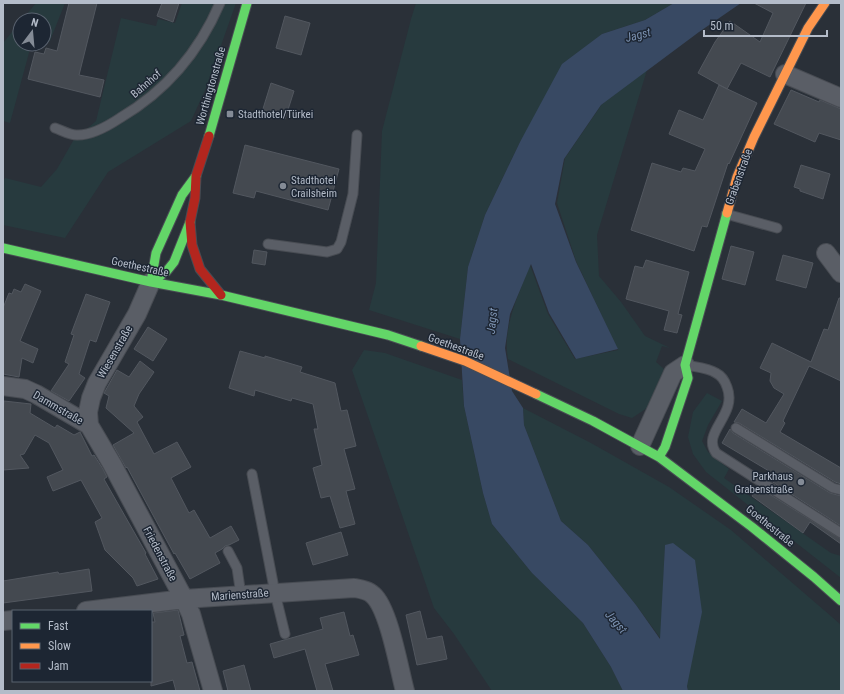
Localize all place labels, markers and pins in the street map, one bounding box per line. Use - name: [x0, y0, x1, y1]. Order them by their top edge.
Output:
- place label: Stadthotel/Türkei: [238, 108, 313, 121]
- marker: Stadthotel/Türkei: [225, 109, 235, 119]
- place label: Stadthotel Crailsheim: [291, 174, 337, 200]
- marker: Stadthotel Crailsheim: [278, 181, 288, 191]
- place label: Parkhaus Grabenstraße: [735, 470, 793, 496]
- marker: Parkhaus Grabenstraße: [796, 477, 806, 487]

